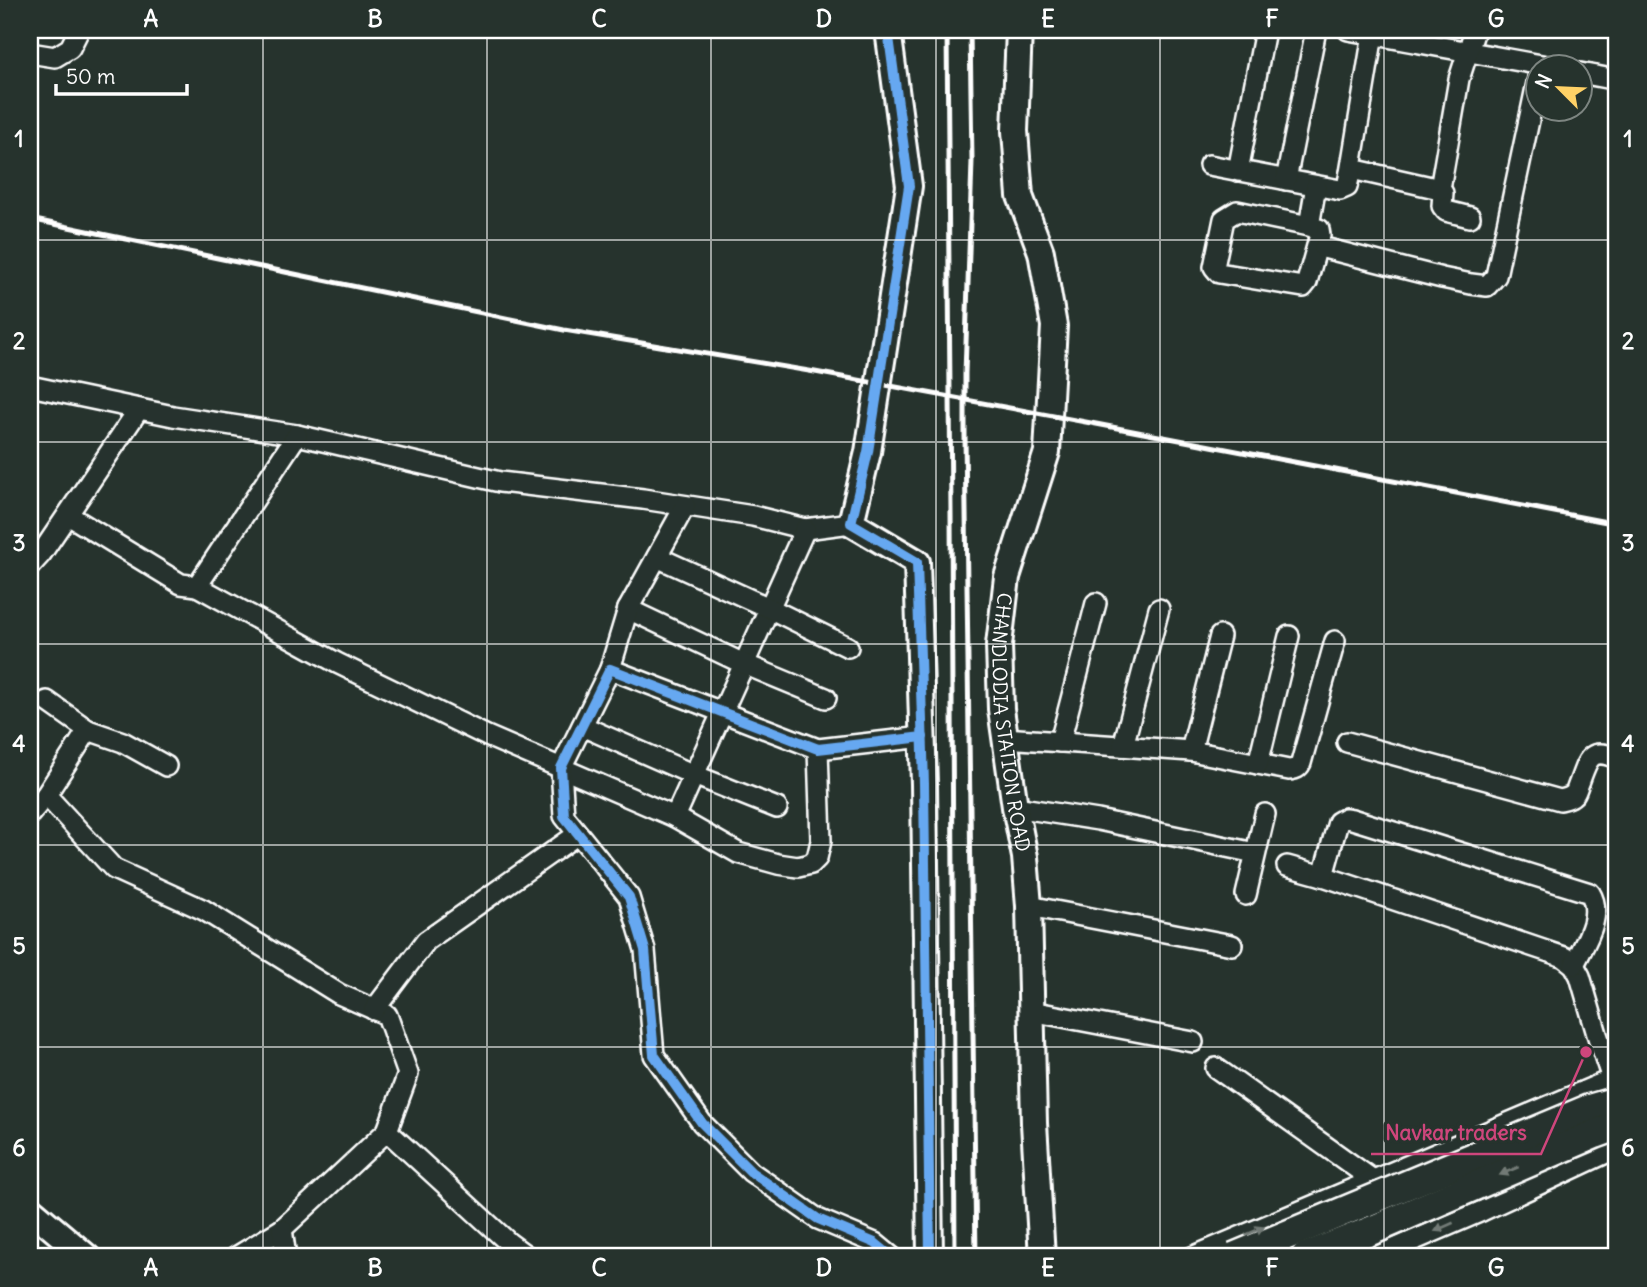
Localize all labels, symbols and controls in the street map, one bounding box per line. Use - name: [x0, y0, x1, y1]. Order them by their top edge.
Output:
- text: A: [144, 4, 159, 33]
- text: B: [367, 4, 383, 33]
- text: C: [591, 4, 607, 33]
- text: D: [816, 4, 832, 33]
- text: E: [1041, 4, 1055, 33]
- text: F: [1265, 4, 1279, 33]
- text: G: [1488, 4, 1504, 33]
- scale bar: [56, 52, 187, 96]
- north arrow: [1524, 52, 1594, 122]
- text: 50 m: [66, 63, 115, 90]
- text: N: [1530, 70, 1557, 92]
- text: 1: [14, 124, 24, 153]
- text: 1: [1623, 124, 1633, 153]
- text: 2: [13, 326, 26, 355]
- text: 2: [1622, 326, 1635, 355]
- text: 3: [12, 528, 26, 557]
- text: 3: [1621, 528, 1635, 557]
- street label: CHANDLODIA STATION ROAD: [987, 591, 1036, 854]
- text: 4: [12, 729, 26, 758]
- text: 4: [1621, 729, 1635, 758]
- text: 5: [12, 931, 26, 960]
- text: 5: [1621, 931, 1635, 960]
- callout: Navkar traders: [1371, 1112, 1541, 1154]
- text: Navkar traders: [1385, 1119, 1527, 1146]
- text: 6: [12, 1133, 26, 1162]
- text: 6: [1621, 1133, 1635, 1162]
- one-way arrow: [1499, 1165, 1519, 1177]
- one-way arrow: [1433, 1222, 1454, 1233]
- one-way arrow: [1245, 1225, 1265, 1237]
- text: A: [144, 1253, 159, 1282]
- text: B: [367, 1253, 383, 1282]
- text: C: [591, 1253, 607, 1282]
- text: D: [816, 1253, 832, 1282]
- text: E: [1041, 1253, 1055, 1282]
- text: F: [1265, 1253, 1279, 1282]
- text: G: [1488, 1253, 1504, 1282]

